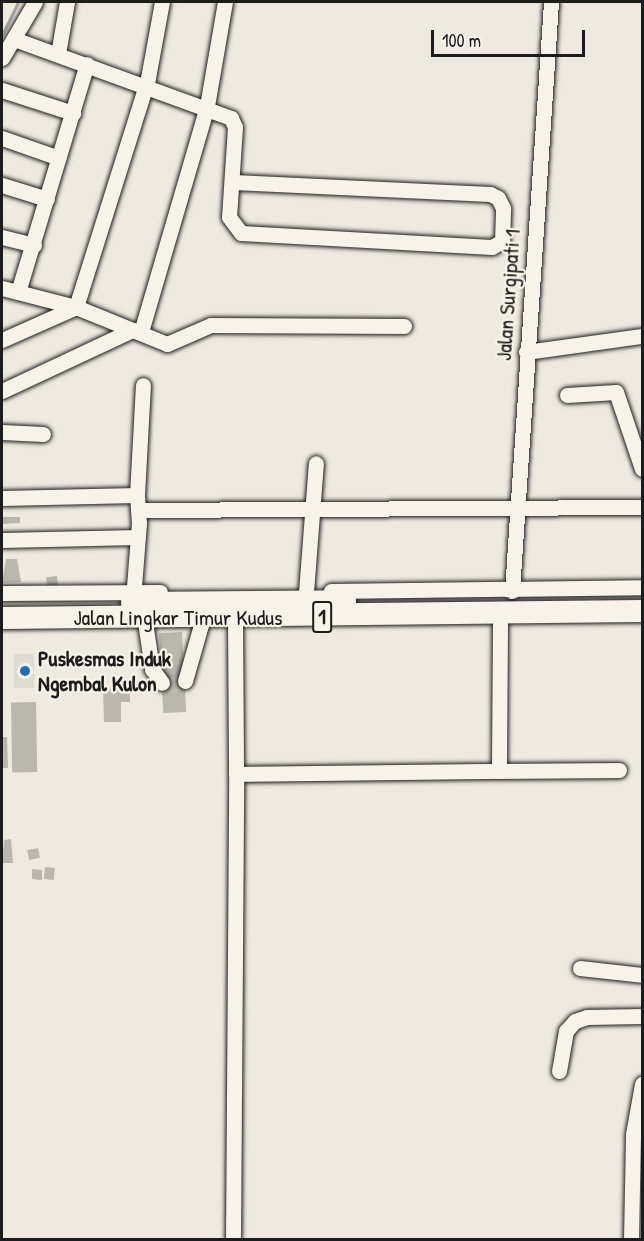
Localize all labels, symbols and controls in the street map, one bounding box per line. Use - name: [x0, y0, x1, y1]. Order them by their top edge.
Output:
- scale bar: [434, 18, 588, 56]
- text: 100 m: [442, 28, 481, 53]
- street label: Jalan Surgipati 1: [490, 228, 526, 362]
- road number: 1: [312, 599, 332, 635]
- street label: Jalan Lingkar Timur Kudus: [73, 605, 283, 631]
- place label: Puskesmas Induk Ngembal Kulon: [38, 645, 171, 696]
- marker: Puskesmas Induk Ngembal Kulon: [16, 662, 34, 680]

